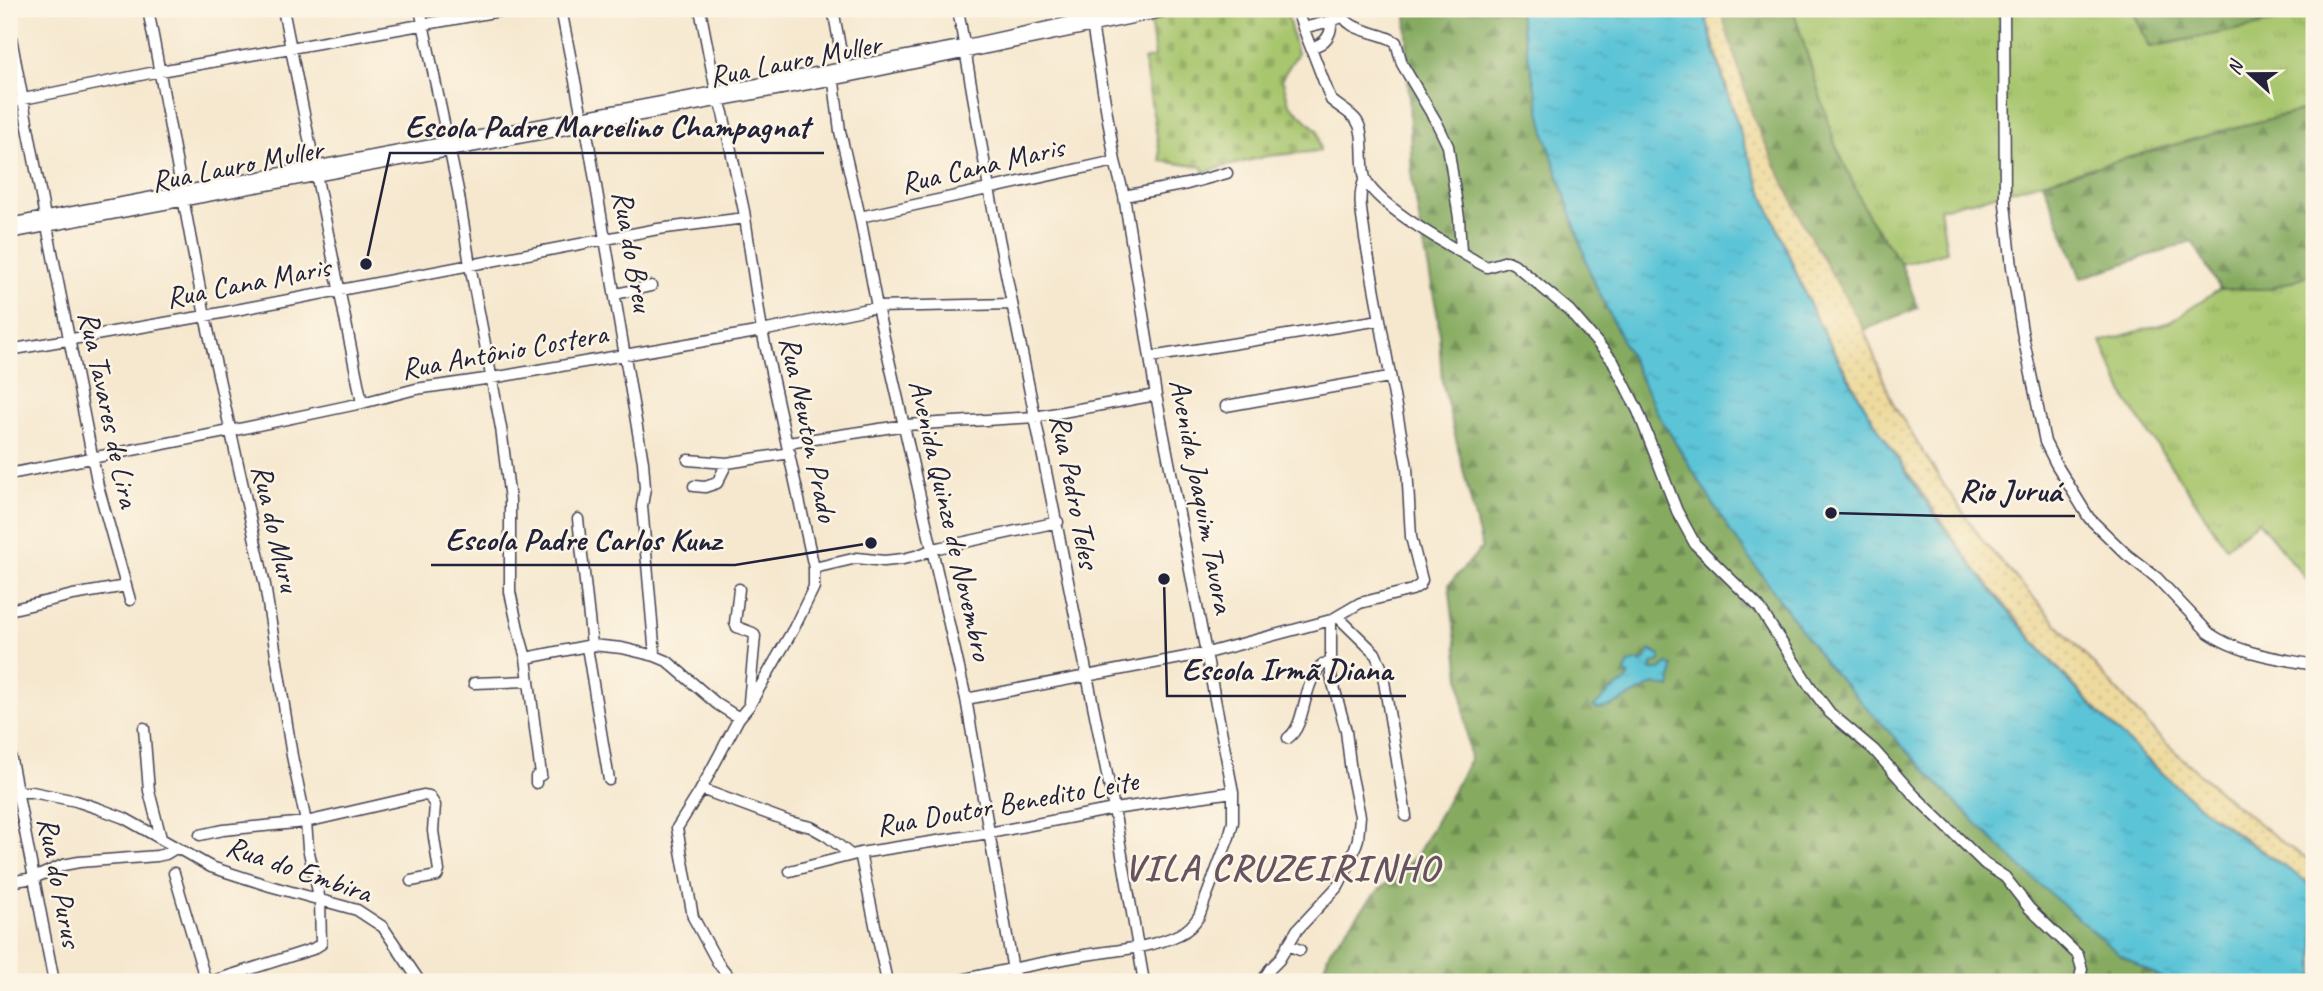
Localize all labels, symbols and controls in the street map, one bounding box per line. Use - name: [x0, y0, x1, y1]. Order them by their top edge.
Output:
- street label: Rua Lauro Muller: [706, 24, 887, 95]
- north arrow: [2214, 38, 2284, 108]
- text: N: [2222, 55, 2250, 78]
- callout: Escola Padre Marcelino Champagnat: [390, 100, 824, 153]
- text: Escola Padre Marcelino Champagnat: [405, 106, 813, 147]
- street label: Rua Cana Maris: [897, 127, 1070, 202]
- street label: Rua Lauro Muller: [148, 129, 329, 200]
- street label: Rua do Breu: [604, 187, 663, 316]
- street label: Rua Cana Maris: [163, 247, 336, 317]
- street label: Rua Tavares de Lira: [70, 307, 149, 513]
- street label: Rua Antônio Costera: [398, 314, 612, 388]
- street label: Rua Newton Prado: [771, 333, 847, 526]
- street label: Avenida Quinze de Novembro: [900, 376, 1002, 665]
- street label: Avenida Joaquim Tavora: [1161, 376, 1244, 618]
- street label: Rua Pedro Teles: [1041, 411, 1109, 574]
- street label: Rua do Muru: [243, 461, 310, 597]
- callout: Rio Juruá: [1945, 463, 2075, 516]
- text: Rio Juruá: [1959, 470, 2064, 511]
- callout: Escola Padre Carlos Kunz: [431, 512, 735, 565]
- text: Escola Padre Carlos Kunz: [445, 519, 725, 560]
- callout: Escola Irmã Diana: [1167, 643, 1406, 696]
- text: Escola Irmã Diana: [1182, 649, 1395, 690]
- street label: Rua Doutor Benedito Leite: [873, 761, 1143, 845]
- street label: Rua do Purus: [29, 814, 92, 953]
- street label: Rua do Embira: [221, 826, 378, 912]
- district label: VILA CRUZEIRINHO: [1124, 844, 1443, 891]

